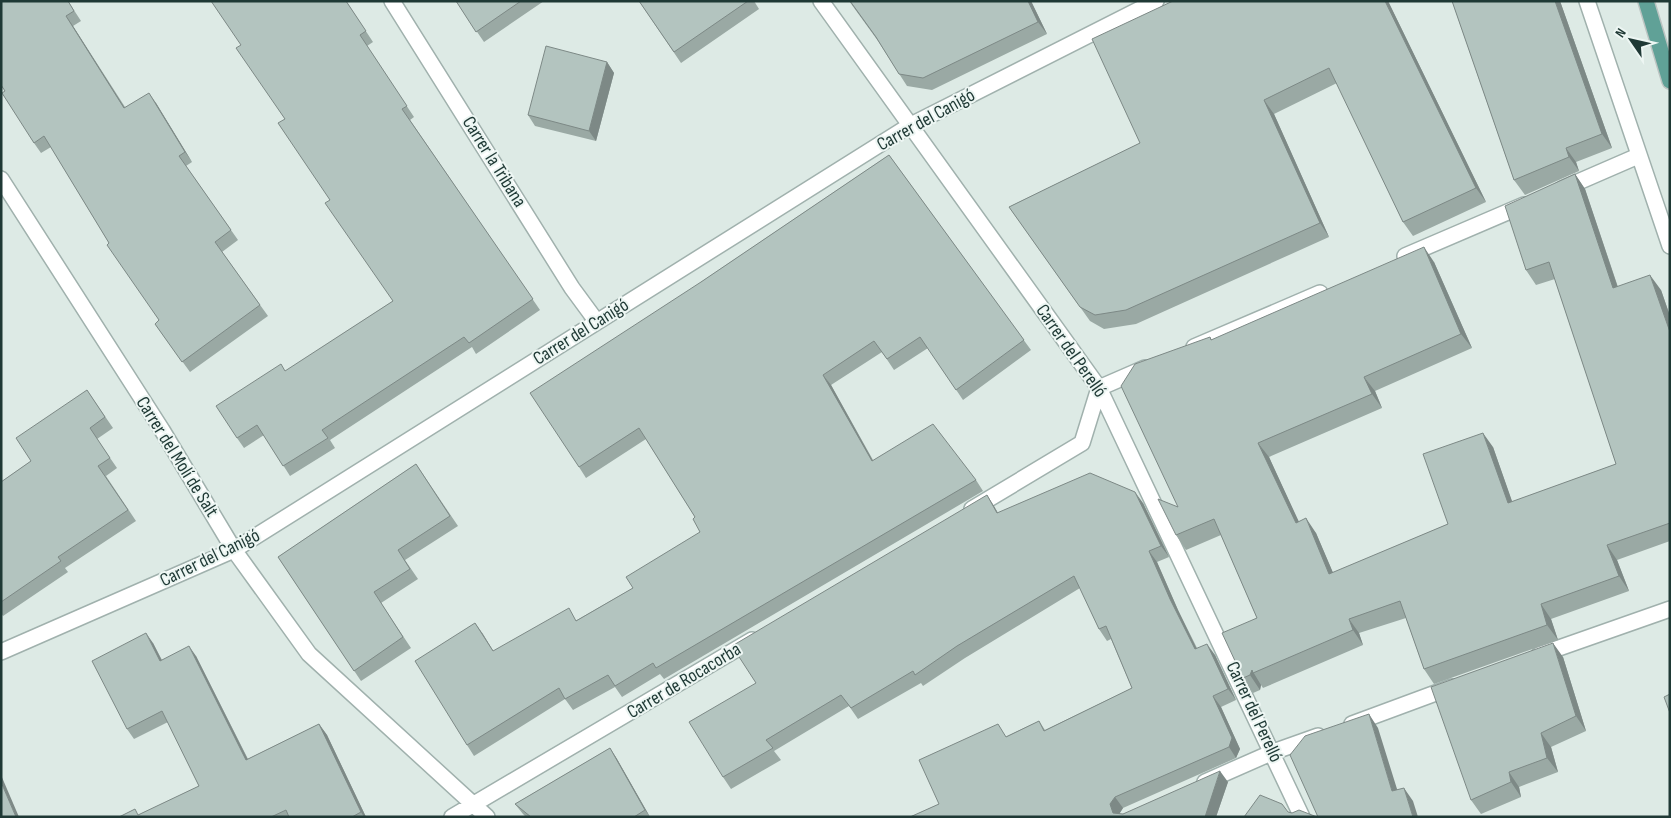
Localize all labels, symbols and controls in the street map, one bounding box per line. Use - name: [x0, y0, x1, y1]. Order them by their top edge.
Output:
- north arrow: [1606, 15, 1656, 65]
- text: N: [1611, 25, 1630, 41]
- street label: Carrer del Canigó: [873, 84, 979, 156]
- street label: Carrer la Tribana: [457, 112, 531, 212]
- street label: Carrer del Canigó: [529, 294, 633, 370]
- street label: Carrer del Perelló: [1030, 300, 1112, 402]
- street label: Carrer del Molí de Salt: [131, 393, 223, 522]
- street label: Carrer del Canigó: [156, 524, 264, 592]
- street label: Carrer de Rocacorba: [623, 638, 745, 724]
- street label: Carrer del Perelló: [1221, 658, 1287, 766]

